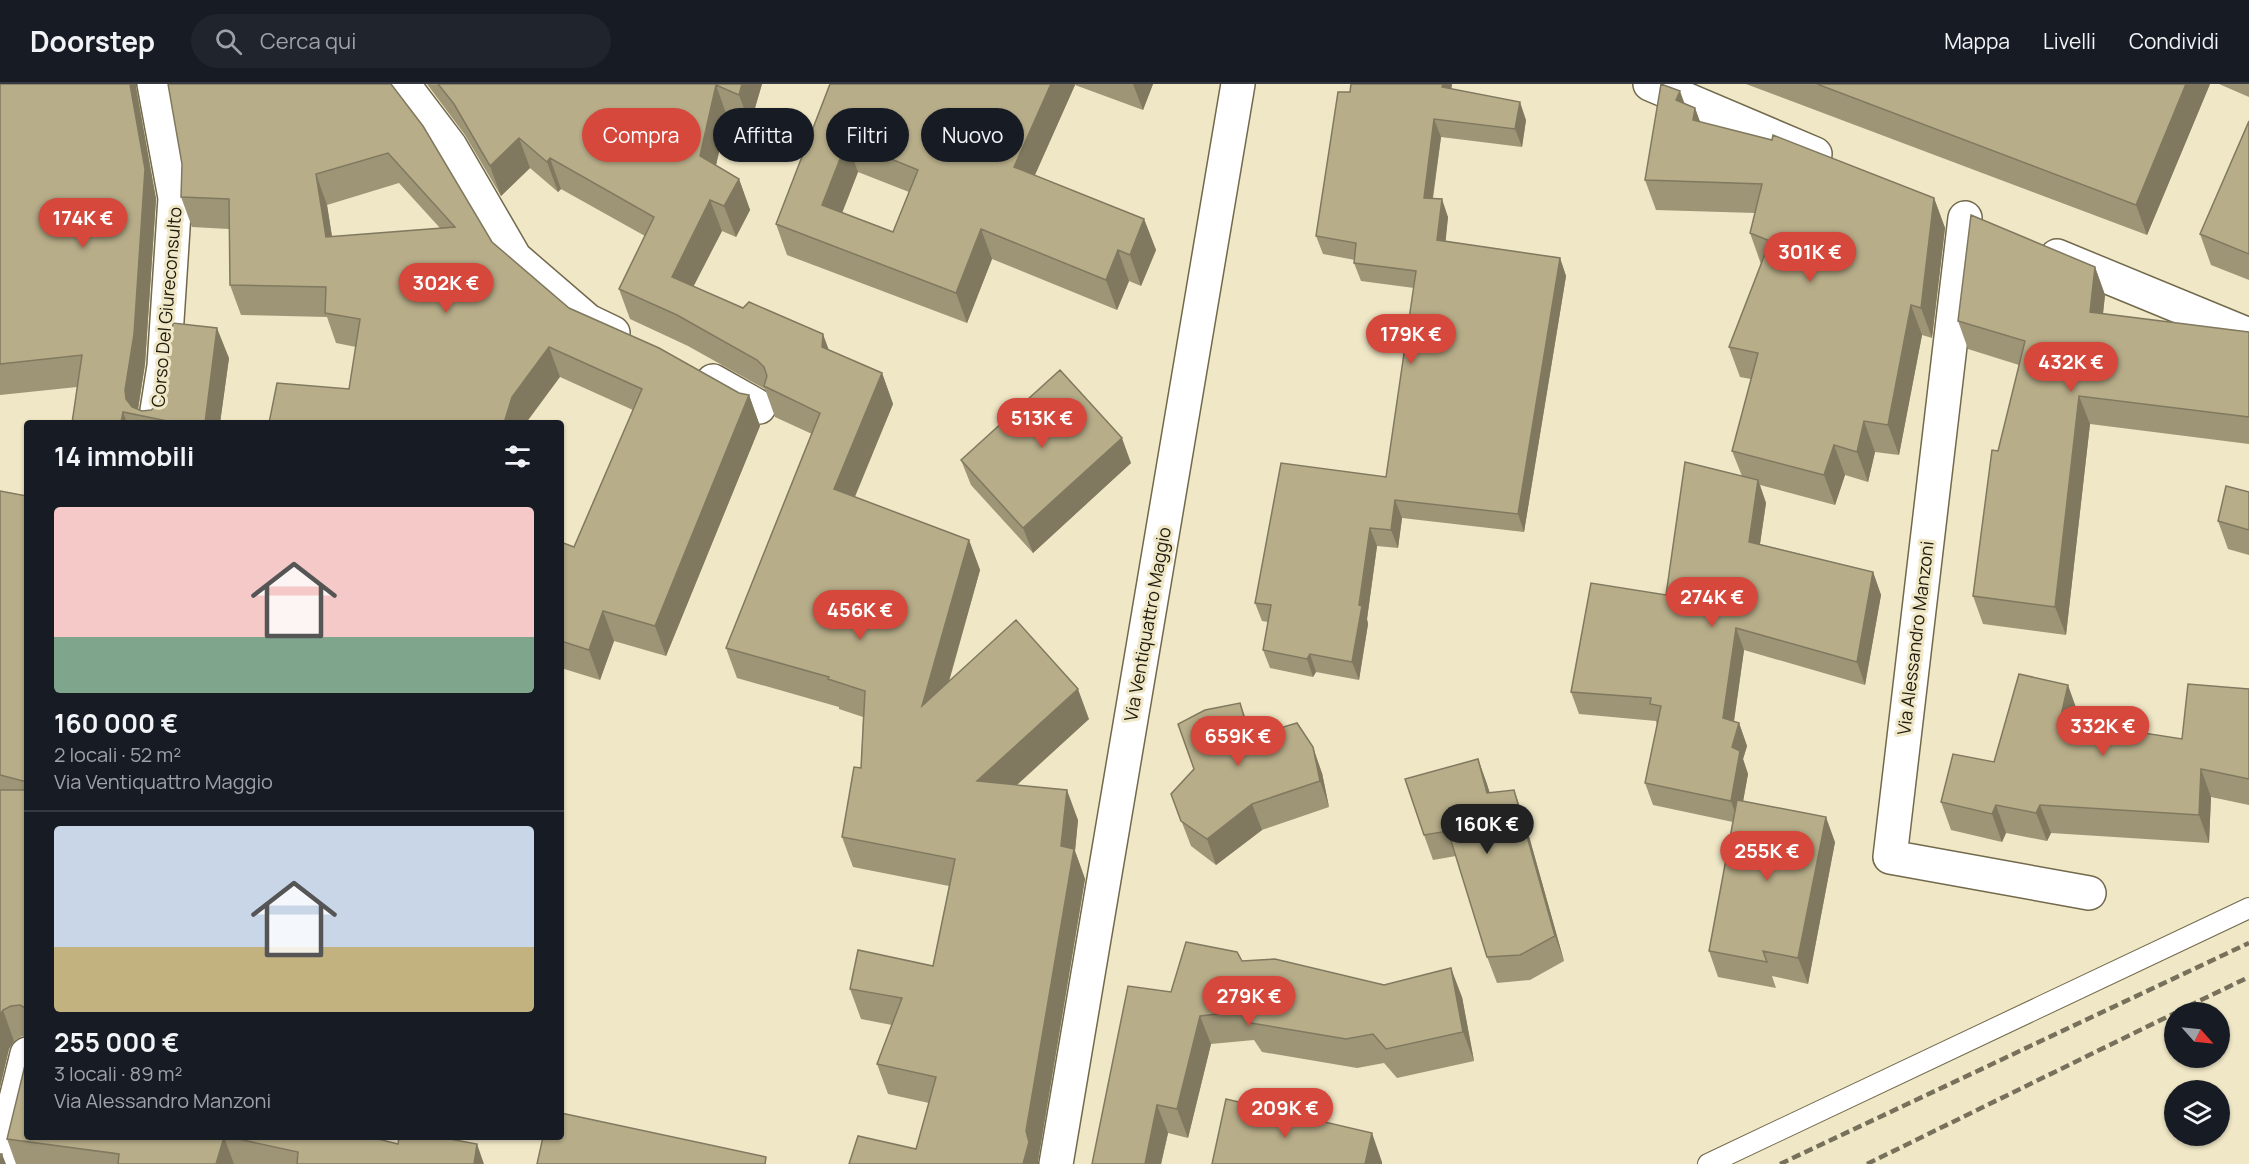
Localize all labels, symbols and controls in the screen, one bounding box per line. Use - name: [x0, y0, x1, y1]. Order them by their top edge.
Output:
- search box: [191, 14, 611, 68]
- text: Doorstep: [30, 22, 155, 60]
- icon: search: [212, 25, 245, 58]
- text: Cerca qui: [260, 26, 356, 56]
- text: Mappa: [1944, 27, 2010, 55]
- text: Livelli: [2043, 27, 2096, 55]
- text: Condividi: [2129, 27, 2219, 55]
- chip: Compra: [582, 108, 701, 162]
- chip: Affitta: [713, 108, 814, 162]
- chip: Filtri: [826, 108, 909, 162]
- chip: Nuovo: [921, 108, 1024, 162]
- pin: 174K €: [34, 198, 132, 249]
- text: 174K €: [53, 204, 114, 231]
- street label: Corso Del Giureconsulto: [145, 206, 187, 408]
- pin: 301K €: [1761, 232, 1859, 283]
- text: 301K €: [1778, 238, 1842, 265]
- pin: 302K €: [397, 263, 495, 314]
- text: 302K €: [413, 269, 479, 296]
- pin: 179K €: [1362, 314, 1460, 365]
- text: 179K €: [1380, 320, 1442, 347]
- pin: 432K €: [2022, 342, 2120, 393]
- text: 432K €: [2038, 348, 2104, 375]
- pin: 513K €: [993, 398, 1091, 449]
- text: 513K €: [1011, 404, 1073, 431]
- text: 14 immobili: [54, 438, 194, 474]
- icon: filters: [501, 440, 534, 473]
- street label: Via Ventiquattro Maggio: [1118, 525, 1176, 723]
- street label: Via Alessandro Manzoni: [1891, 540, 1939, 736]
- icon: home: [240, 546, 348, 654]
- pin: 274K €: [1663, 577, 1761, 628]
- text: 274K €: [1680, 583, 1744, 610]
- pin: 456K €: [811, 590, 909, 641]
- text: 456K €: [827, 596, 893, 623]
- text: 160 000 €: [54, 705, 178, 741]
- pin: 332K €: [2054, 706, 2152, 757]
- text: 332K €: [2070, 712, 2136, 739]
- pin: 659K €: [1189, 716, 1287, 767]
- text: 659K €: [1205, 722, 1271, 749]
- text: 2 locali · 52 m²: [54, 741, 181, 768]
- text: Via Ventiquattro Maggio: [54, 768, 273, 795]
- pin: 160K €: [1438, 804, 1536, 855]
- text: 160K €: [1455, 810, 1519, 837]
- pin: 255K €: [1718, 831, 1816, 882]
- text: 255K €: [1734, 837, 1800, 864]
- icon: home: [240, 865, 348, 973]
- pin: 279K €: [1200, 976, 1298, 1027]
- text: 279K €: [1216, 982, 1282, 1009]
- north arrow: [2164, 1002, 2230, 1068]
- map controls: [2164, 1002, 2230, 1146]
- text: 255 000 €: [54, 1024, 179, 1060]
- text: 3 locali · 89 m²: [54, 1060, 183, 1087]
- button: layers: [2164, 1080, 2230, 1146]
- text: Via Alessandro Manzoni: [54, 1087, 271, 1114]
- pin: 209K €: [1236, 1088, 1334, 1139]
- text: 209K €: [1251, 1094, 1319, 1121]

